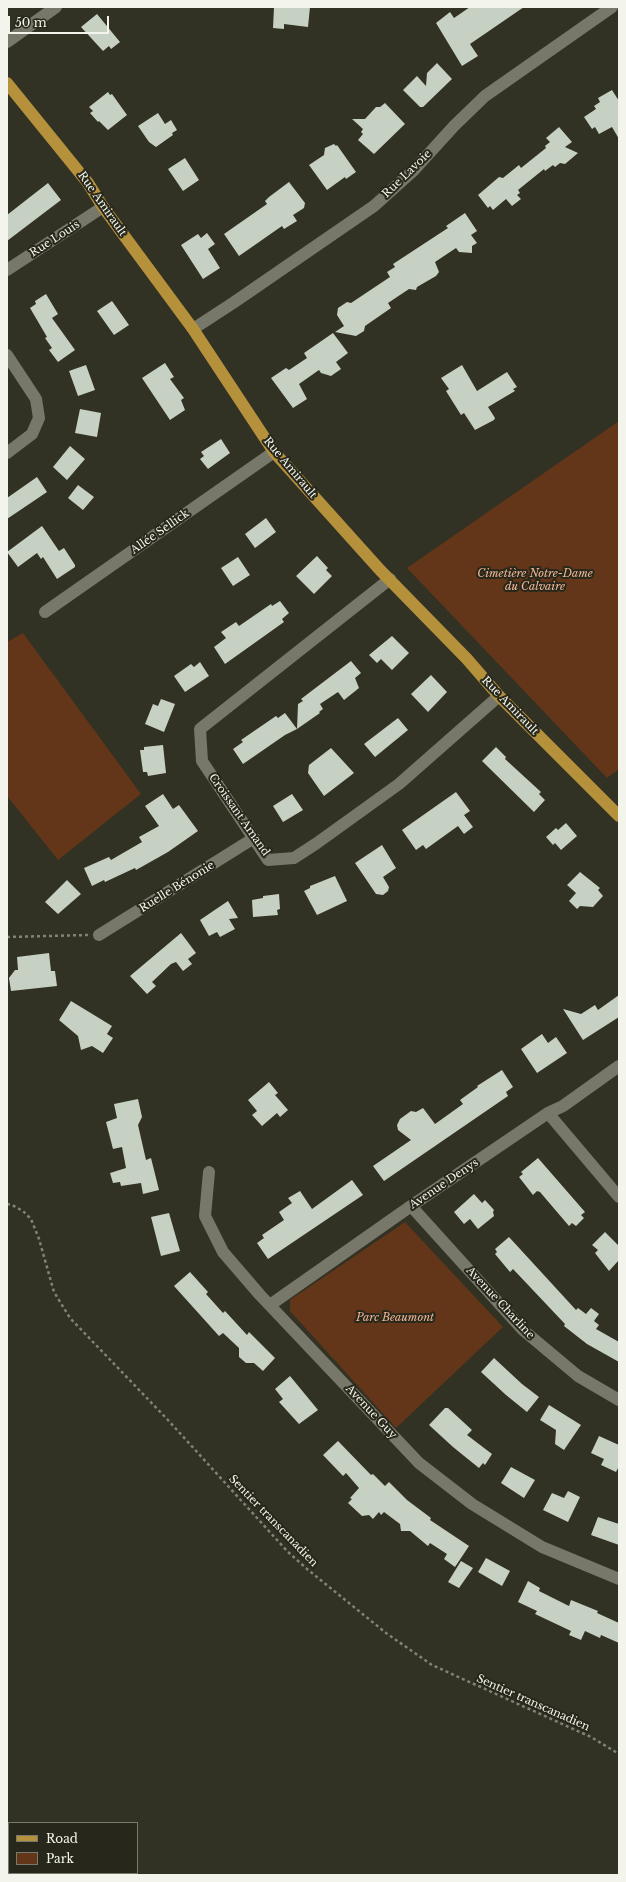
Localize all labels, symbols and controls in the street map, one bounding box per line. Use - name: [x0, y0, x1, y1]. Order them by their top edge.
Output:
- scale bar: [10, 8, 111, 34]
- text: 50 m: [15, 15, 47, 30]
- street label: Rue Lavoie: [380, 147, 434, 201]
- street label: Rue Amirault: [75, 169, 129, 239]
- street label: Rue Louis: [28, 218, 82, 260]
- street label: Rue Amirault: [261, 435, 319, 501]
- street label: Allée Sellick: [128, 507, 192, 557]
- park label: Cimetière Notre-Dame du Calvaire: [477, 567, 593, 593]
- street label: Rue Amirault: [479, 674, 541, 738]
- street label: Croissant Amand: [206, 771, 272, 859]
- street label: Ruelle Bénonie: [137, 859, 217, 915]
- street label: Avenue Denys: [407, 1156, 481, 1212]
- street label: Avenue Charline: [463, 1264, 537, 1342]
- park label: Parc Beaumont: [356, 1311, 434, 1325]
- street label: Avenue Guy: [343, 1382, 399, 1442]
- street label: Sentier transcanadien: [226, 1472, 320, 1570]
- street label: Sentier transcanadien: [474, 1672, 592, 1734]
- legend: [8, 1822, 138, 1874]
- text: Road: [46, 1831, 78, 1846]
- text: Park: [46, 1851, 74, 1866]

